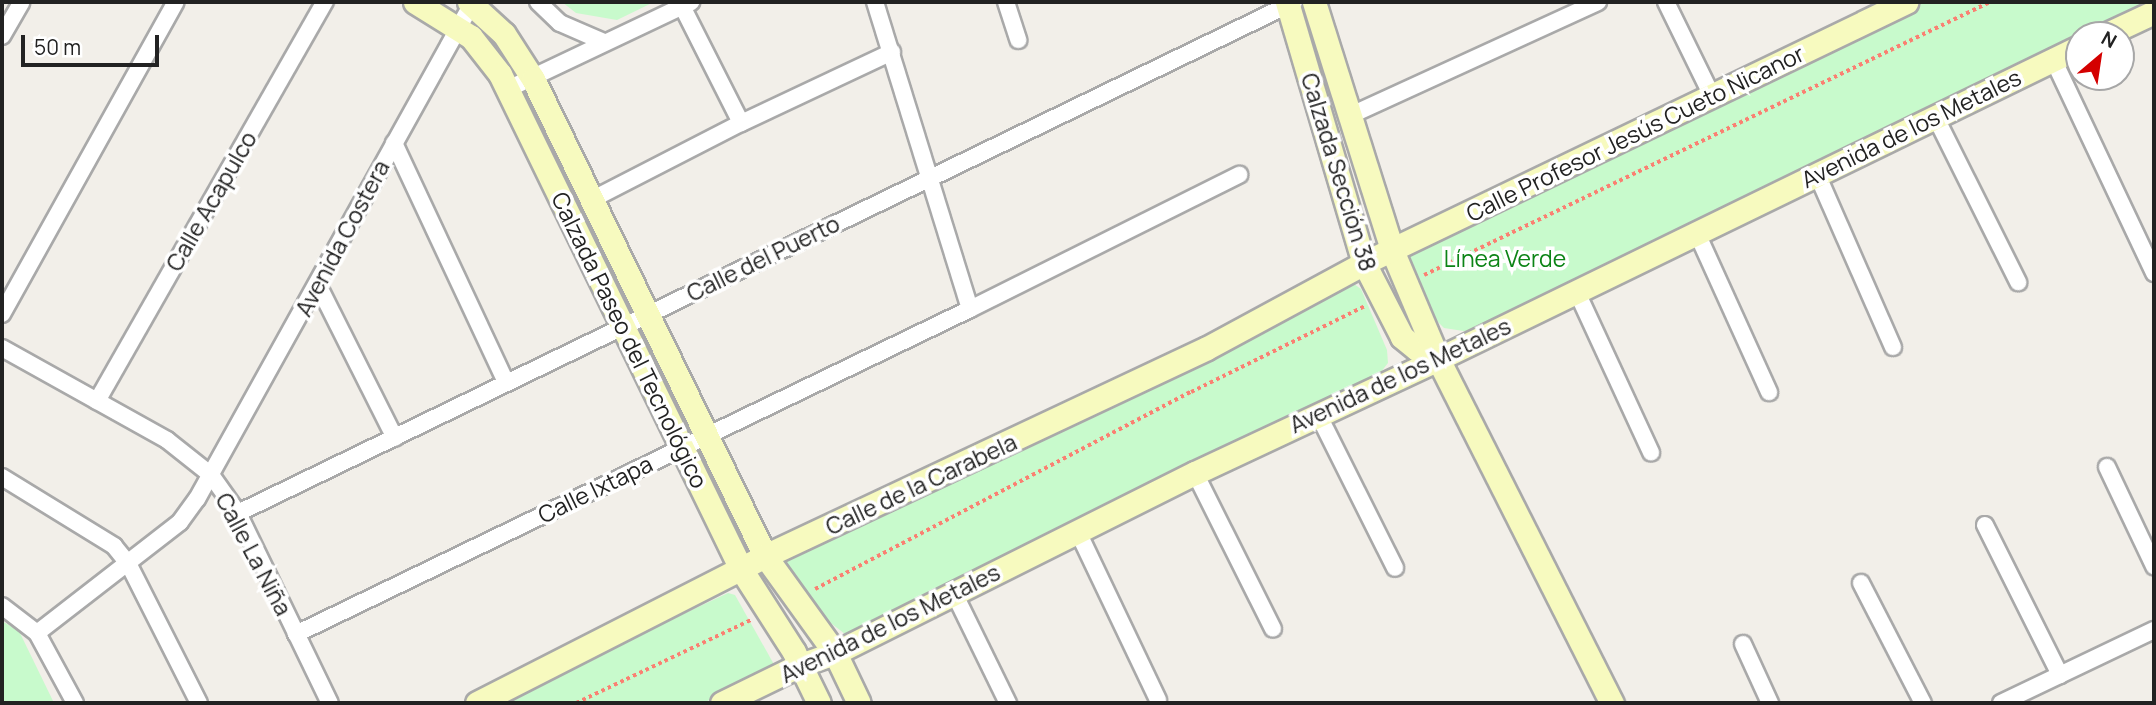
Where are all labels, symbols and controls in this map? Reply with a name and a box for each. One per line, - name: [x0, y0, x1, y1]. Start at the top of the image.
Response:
- scale bar: [24, 21, 163, 65]
- north arrow: [2065, 21, 2135, 91]
- text: N: [2097, 25, 2121, 54]
- text: 50 m: [34, 33, 81, 61]
- street label: Calle Profesor Jesús Cueto Nicanor: [1462, 39, 1808, 227]
- street label: Avenida de los Metales: [1797, 63, 2025, 193]
- street label: Calzada Sección 38: [1296, 70, 1382, 274]
- street label: Calle Acapulco: [160, 126, 262, 276]
- street label: Avenida Costera: [289, 155, 395, 321]
- street label: Calzada Paseo del Tecnológico: [546, 187, 714, 493]
- street label: Calle del Puerto: [682, 209, 844, 307]
- park label: Línea Verde: [1444, 244, 1566, 272]
- street label: Avenida de los Metales: [1285, 312, 1515, 438]
- street label: Calle de la Carabela: [821, 428, 1021, 540]
- street label: Calle Ixtapa: [533, 449, 657, 529]
- street label: Calle La Niña: [210, 488, 298, 620]
- street label: Avenida de los Metales: [776, 558, 1004, 688]

